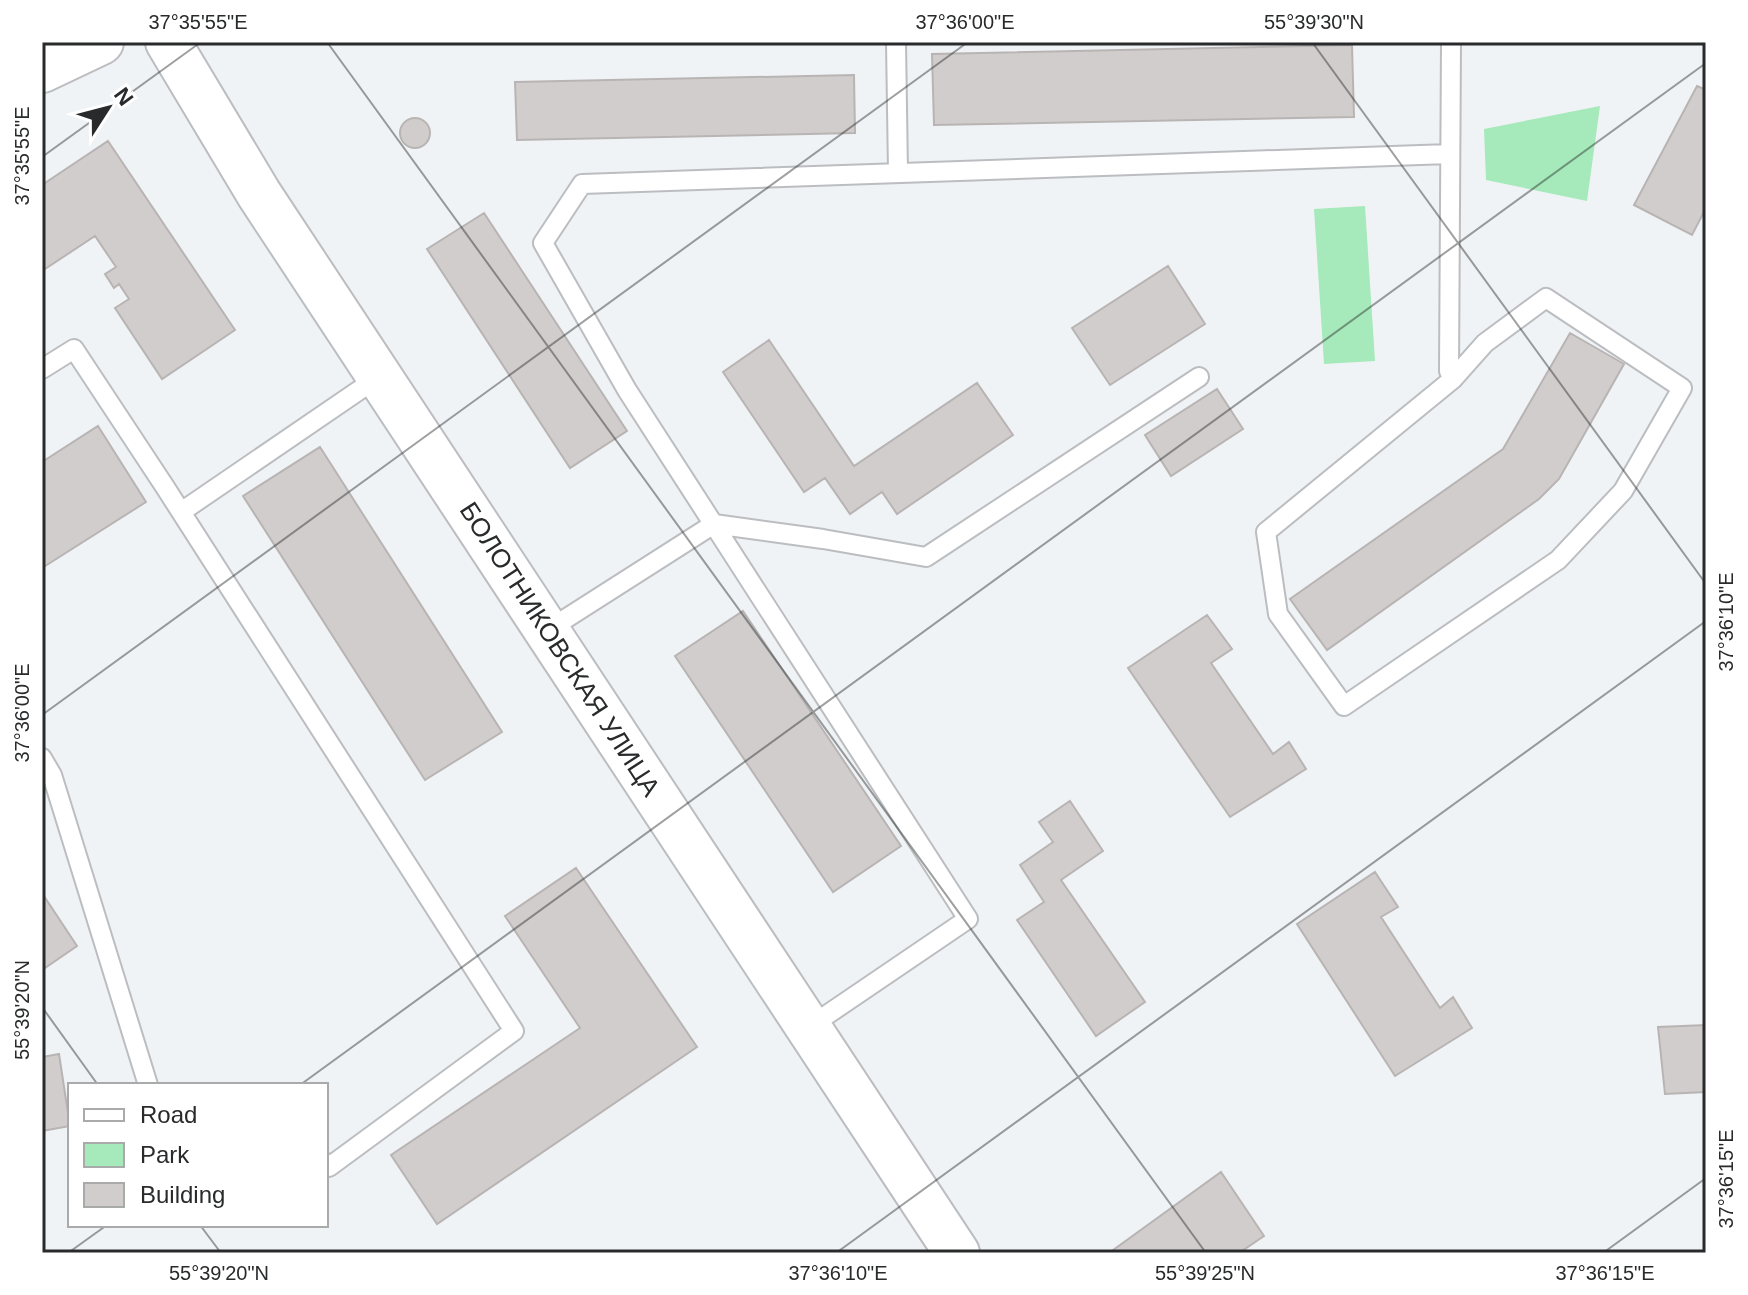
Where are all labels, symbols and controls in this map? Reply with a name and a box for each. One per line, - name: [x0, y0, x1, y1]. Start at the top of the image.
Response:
- text: 37°35'55"E: [149, 11, 248, 33]
- text: 37°36'00"E: [916, 11, 1015, 33]
- text: 55°39'30"N: [1264, 11, 1364, 33]
- north arrow: [68, 68, 148, 148]
- text: N: [109, 83, 139, 110]
- text: 37°35'55"E: [11, 107, 33, 206]
- street label: БОЛОТНИКОВСКАЯ УЛИЦА: [454, 497, 667, 802]
- text: 37°36'10"E: [1715, 573, 1737, 672]
- text: 37°36'00"E: [11, 664, 33, 763]
- text: 55°39'20"N: [11, 960, 33, 1060]
- legend: [68, 1083, 328, 1227]
- text: Road: [140, 1101, 197, 1128]
- text: 37°36'15"E: [1715, 1130, 1737, 1229]
- text: Park: [140, 1141, 190, 1168]
- text: Building: [140, 1181, 225, 1208]
- text: 55°39'20"N: [169, 1262, 269, 1284]
- text: 37°36'10"E: [789, 1262, 888, 1284]
- text: 55°39'25"N: [1155, 1262, 1255, 1284]
- text: 37°36'15"E: [1556, 1262, 1655, 1284]

